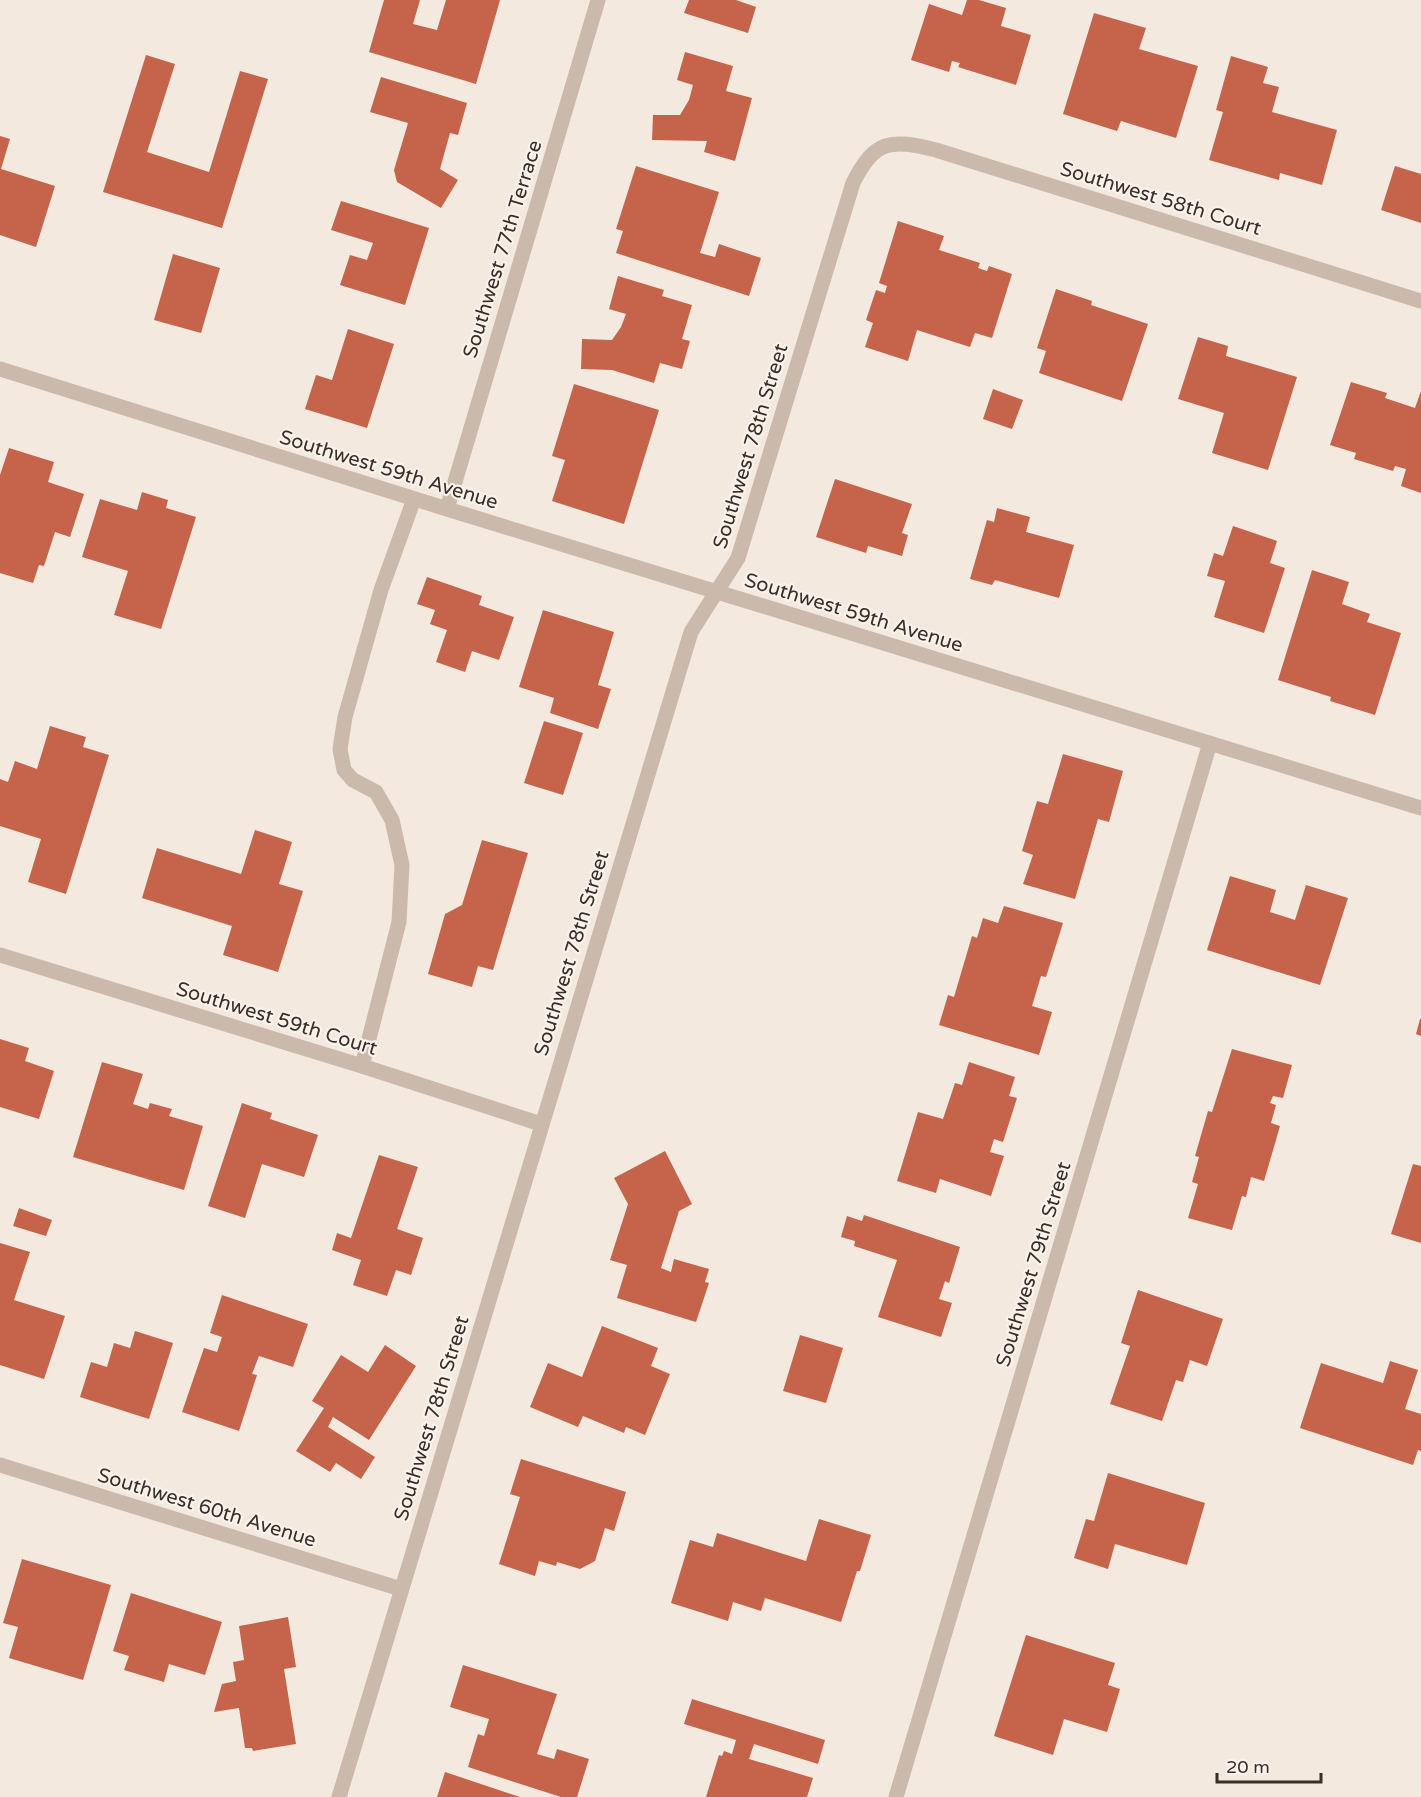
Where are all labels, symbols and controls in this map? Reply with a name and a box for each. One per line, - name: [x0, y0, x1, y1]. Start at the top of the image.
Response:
- street label: Southwest 77th Terrace: [458, 137, 548, 361]
- street label: Southwest 58th Court: [1057, 157, 1265, 241]
- street label: Southwest 78th Street: [708, 341, 794, 552]
- street label: Southwest 59th Avenue: [276, 425, 501, 515]
- street label: Southwest 59th Avenue: [741, 568, 966, 658]
- street label: Southwest 78th Street: [529, 848, 615, 1059]
- street label: Southwest 59th Court: [173, 977, 381, 1061]
- street label: Southwest 79th Street: [991, 1159, 1077, 1370]
- street label: Southwest 78th Street: [389, 1313, 475, 1524]
- street label: Southwest 60th Avenue: [94, 1463, 319, 1553]
- scale bar: [1217, 1746, 1320, 1784]
- text: 20 m: [1226, 1756, 1270, 1778]

